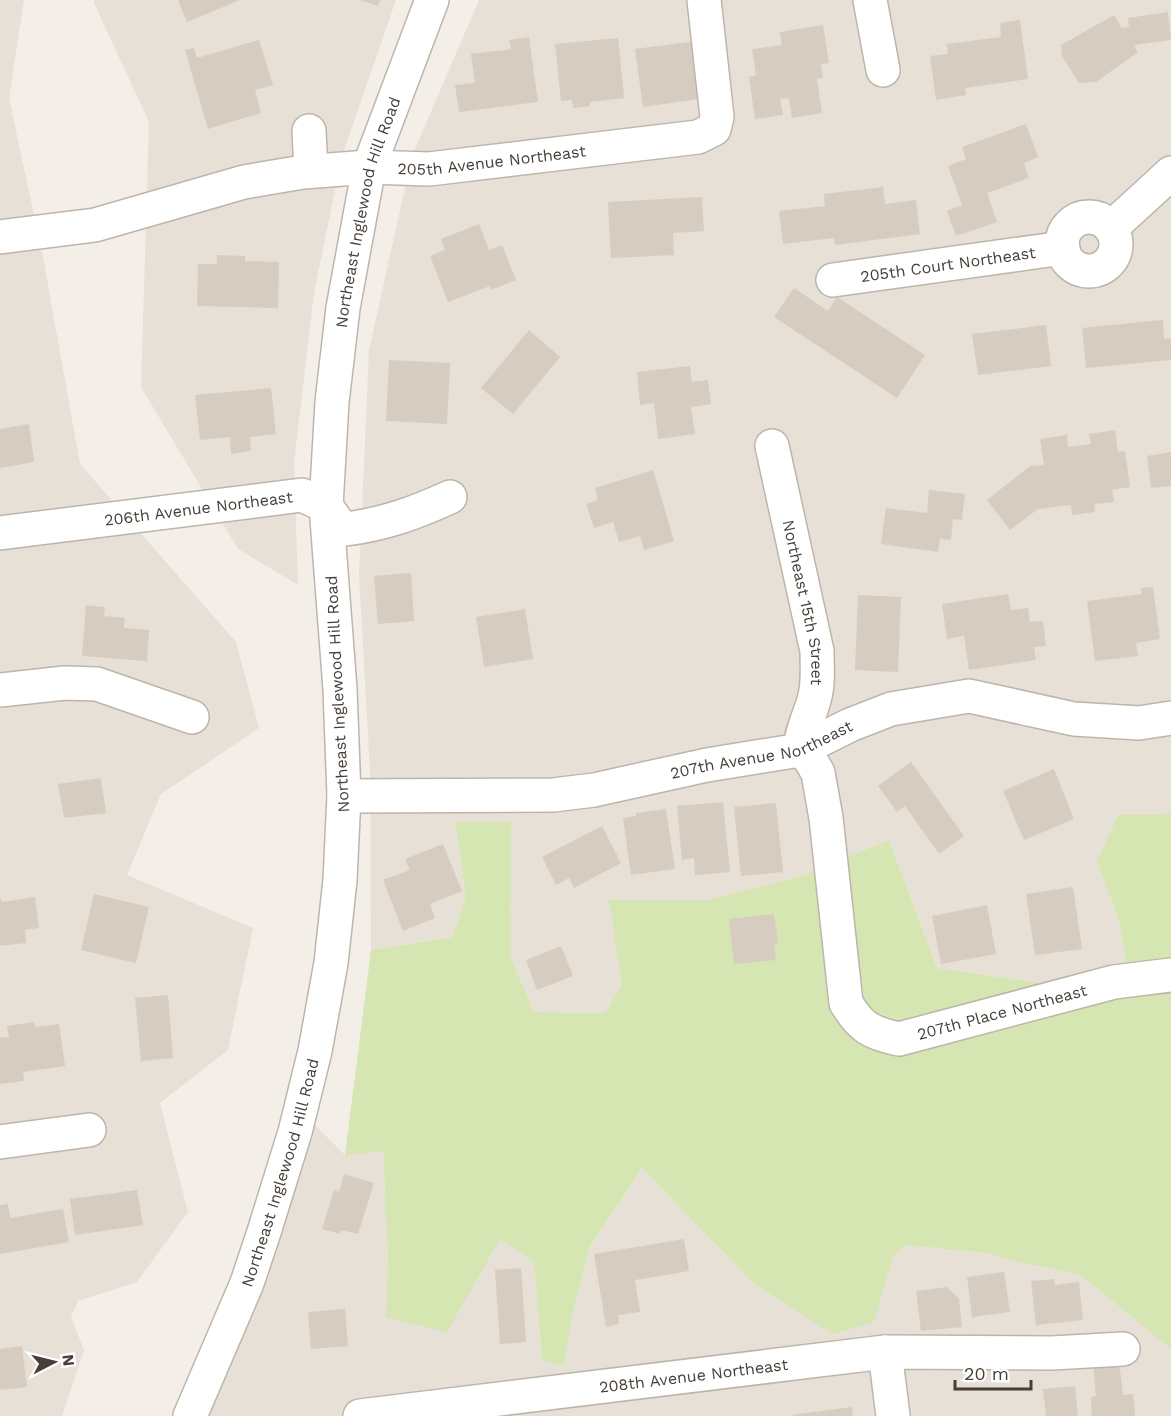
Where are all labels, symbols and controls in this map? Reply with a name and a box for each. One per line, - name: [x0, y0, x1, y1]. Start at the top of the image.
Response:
- street label: Northeast Inglewood Hill Road: [332, 94, 405, 329]
- street label: 205th Avenue Northeast: [397, 141, 587, 179]
- street label: 205th Court Northeast: [859, 243, 1037, 286]
- street label: 206th Avenue Northeast: [103, 487, 294, 530]
- street label: Northeast 15th Street: [778, 518, 827, 686]
- street label: Northeast Inglewood Hill Road: [322, 575, 353, 813]
- street label: 207th Avenue Northeast: [668, 716, 856, 783]
- street label: 207th Place Northeast: [915, 981, 1089, 1044]
- street label: Northeast Inglewood Hill Road: [237, 1056, 323, 1289]
- north arrow: [24, 1332, 84, 1392]
- text: N: [58, 1353, 79, 1367]
- scale bar: [955, 1353, 1032, 1391]
- street label: 208th Avenue Northeast: [598, 1355, 789, 1397]
- text: 20 m: [964, 1363, 1009, 1384]

